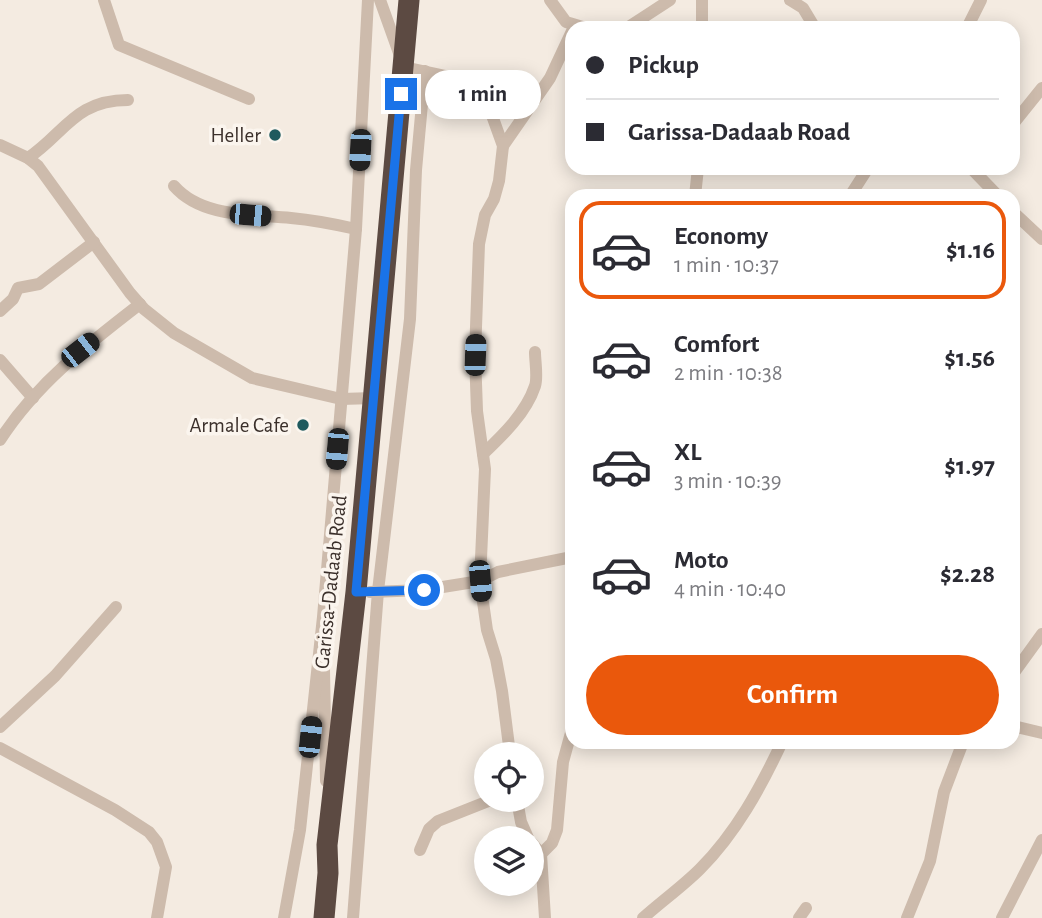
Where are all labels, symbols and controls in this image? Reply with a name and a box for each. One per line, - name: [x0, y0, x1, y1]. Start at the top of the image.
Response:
- text: Pickup: [628, 52, 699, 78]
- callout: 1 min: [426, 70, 541, 119]
- route end: [385, 78, 417, 110]
- text: 1 min: [459, 83, 507, 106]
- text: Garissa-Dadaab Road: [628, 119, 850, 145]
- place label: Heller: [211, 125, 261, 146]
- marker: Heller: [267, 127, 283, 143]
- car: [349, 128, 372, 172]
- car: [229, 203, 272, 227]
- icon: car: [590, 219, 653, 282]
- text: Economy: [674, 223, 768, 249]
- text: $1.16: [946, 237, 995, 263]
- text: 1 min · 10:37: [674, 254, 779, 277]
- icon: car: [590, 327, 653, 390]
- car: [57, 329, 104, 371]
- text: Comfort: [674, 331, 759, 357]
- car: [464, 334, 487, 376]
- text: $1.56: [944, 345, 995, 371]
- text: 2 min · 10:38: [674, 362, 783, 385]
- place label: Armale Cafe: [189, 415, 289, 436]
- marker: Armale Cafe: [295, 417, 311, 433]
- car: [325, 427, 350, 471]
- icon: car: [590, 435, 653, 498]
- text: XL: [674, 439, 701, 465]
- text: $1.97: [944, 453, 995, 479]
- text: 3 min · 10:39: [674, 470, 782, 493]
- street label: Garissa-Dadaab Road: [311, 494, 351, 670]
- icon: car: [590, 543, 653, 606]
- text: Moto: [674, 547, 729, 573]
- car: [468, 559, 493, 603]
- text: $2.28: [940, 561, 995, 587]
- route start: [408, 574, 440, 606]
- text: 4 min · 10:40: [674, 578, 786, 601]
- button: Confirm: [586, 655, 999, 735]
- car: [298, 715, 323, 759]
- map controls: [474, 742, 544, 896]
- button: locate: [474, 742, 544, 812]
- button: layers: [474, 826, 544, 896]

